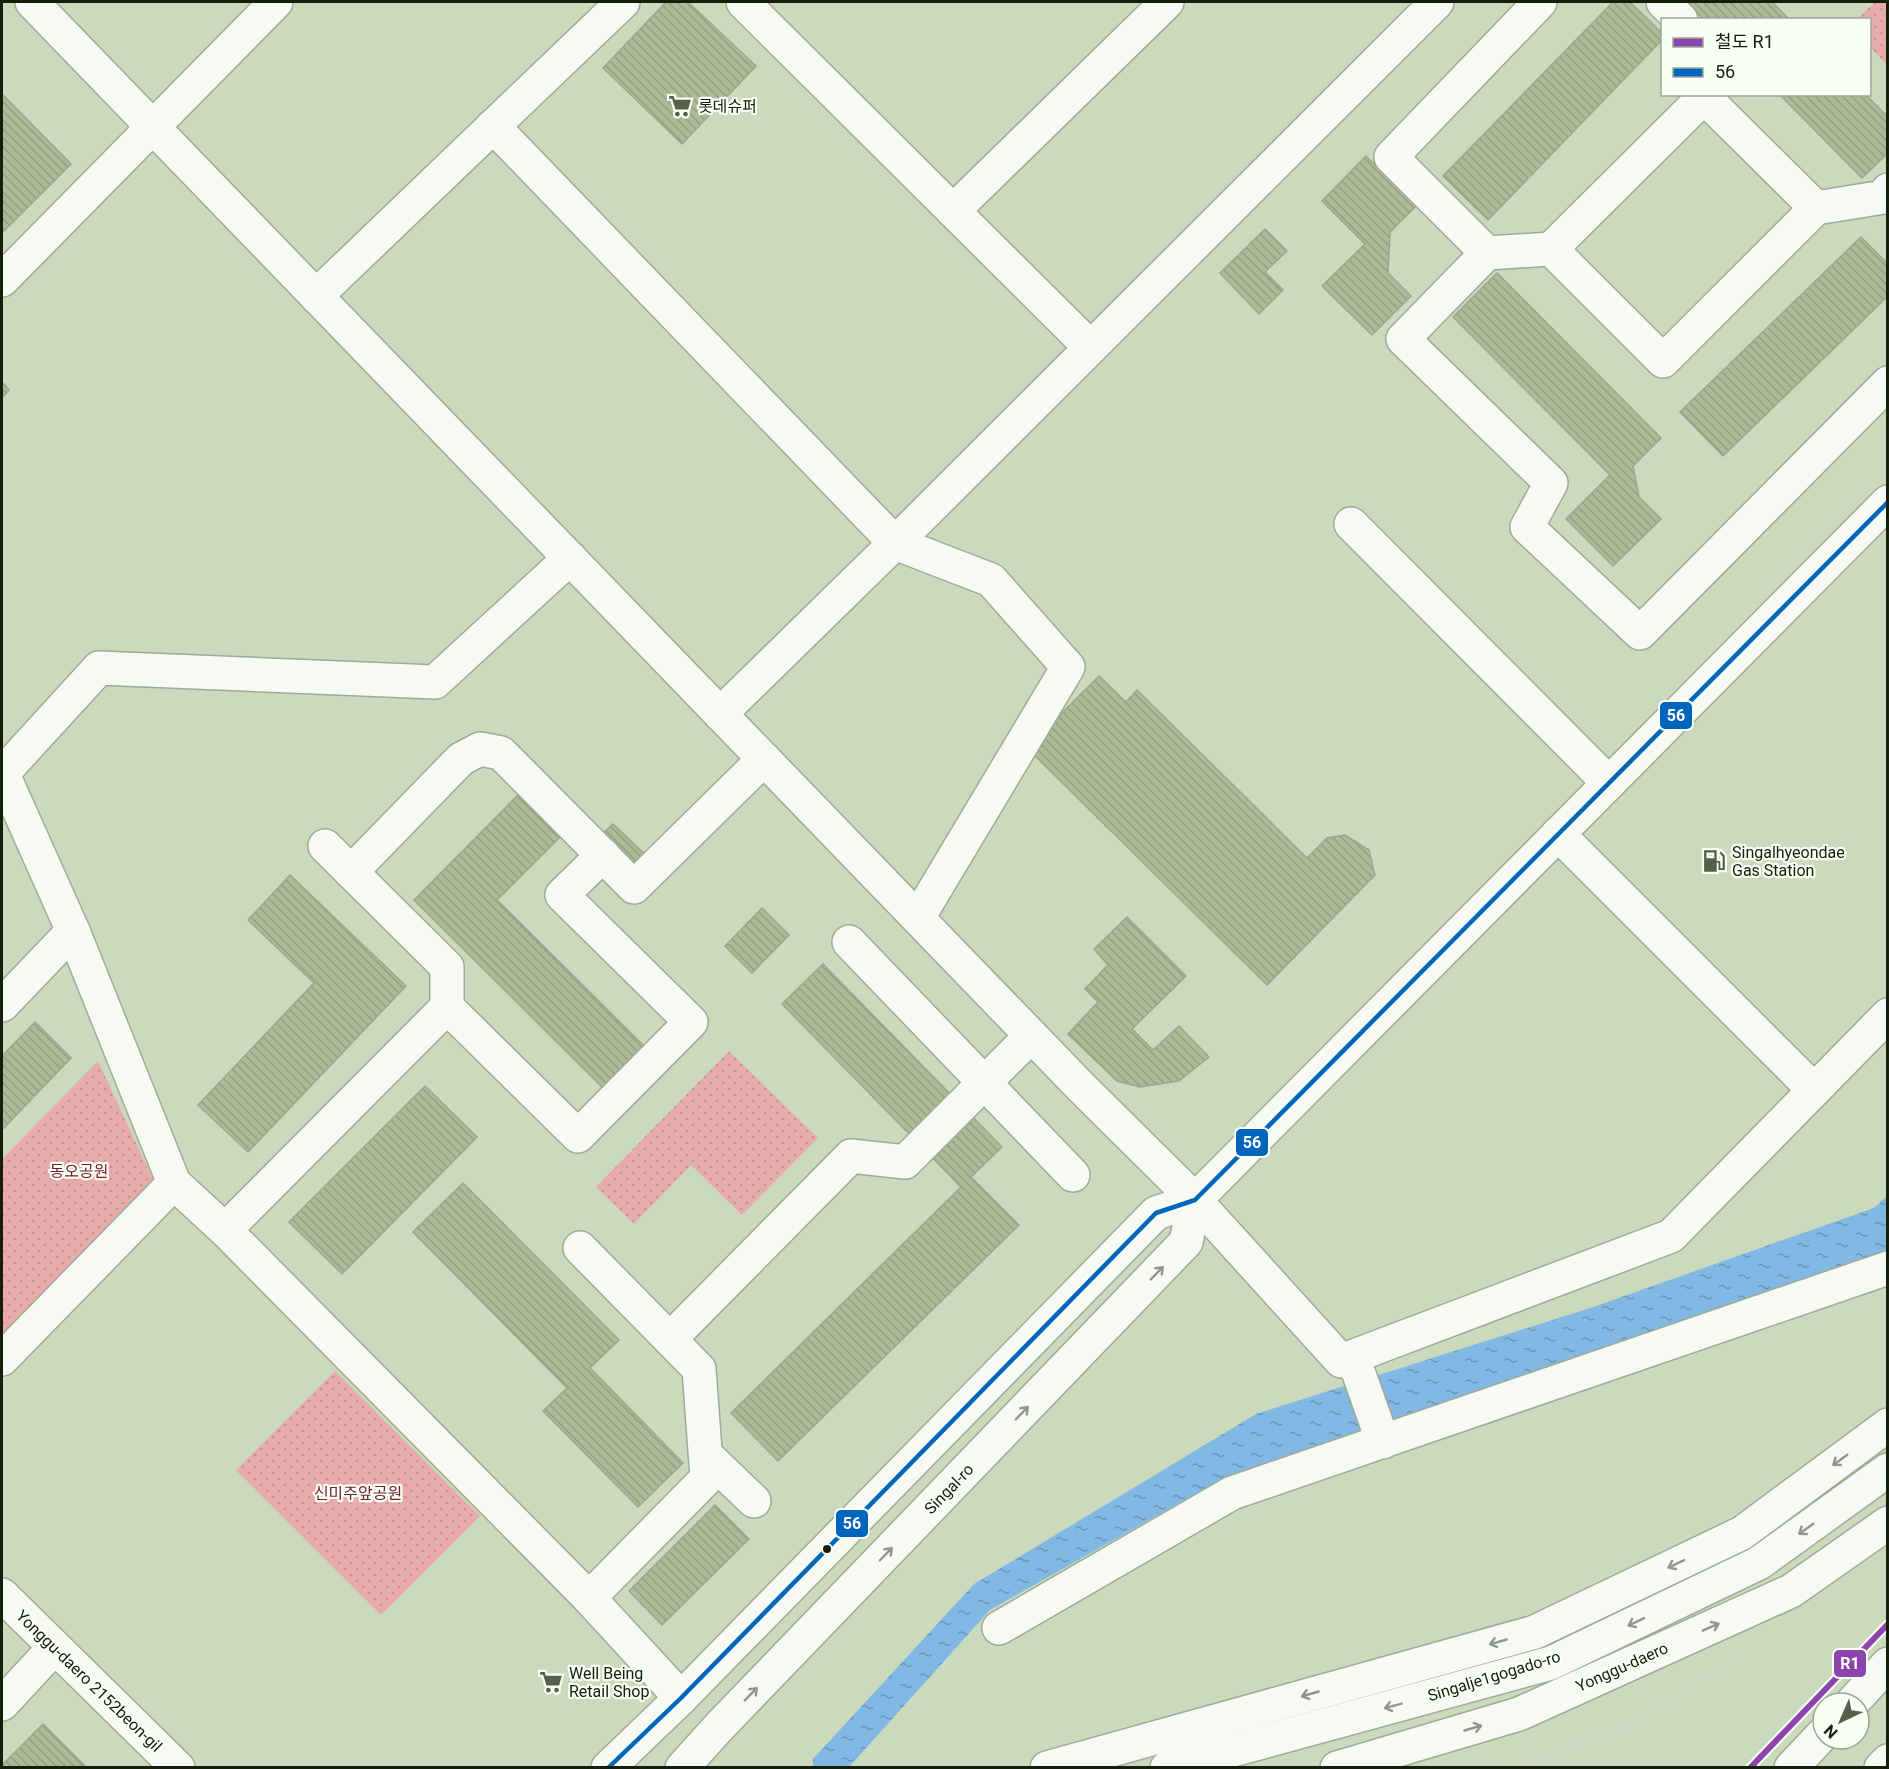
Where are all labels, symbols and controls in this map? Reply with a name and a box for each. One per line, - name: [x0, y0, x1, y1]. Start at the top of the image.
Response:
- legend: [1661, 18, 1871, 96]
- text: 철도 R1: [1715, 31, 1774, 52]
- text: 56: [1715, 61, 1735, 82]
- supermarket icon: 롯데슈퍼: [667, 93, 693, 119]
- place label: 롯데슈퍼: [698, 97, 757, 116]
- line badge: 56: [1659, 701, 1693, 730]
- text: 56: [1667, 706, 1685, 725]
- place label: Singalhyeondae Gas Station: [1732, 843, 1845, 880]
- fuel station icon: Singalhyeondae Gas Station: [1701, 848, 1727, 874]
- line badge: 56: [1235, 1128, 1269, 1157]
- text: 56: [1243, 1133, 1261, 1152]
- park label: 동오공원: [50, 1162, 108, 1181]
- one-way arrow: [1150, 1265, 1164, 1280]
- one-way arrow: [1014, 1406, 1029, 1421]
- one-way arrow: [1833, 1454, 1849, 1466]
- street label: Singal-ro: [920, 1460, 978, 1518]
- park label: 신미주앞공원: [314, 1484, 402, 1503]
- line badge: 56: [835, 1509, 869, 1538]
- text: 56: [843, 1514, 861, 1533]
- one-way arrow: [1799, 1522, 1815, 1535]
- unlabelled marker: [821, 1543, 833, 1555]
- one-way arrow: [879, 1546, 894, 1561]
- one-way arrow: [1668, 1559, 1686, 1570]
- street label: Yonggu-daero 2152beon-gil: [12, 1606, 166, 1756]
- one-way arrow: [1627, 1617, 1645, 1628]
- one-way arrow: [1701, 1621, 1719, 1633]
- one-way arrow: [1489, 1637, 1508, 1648]
- street label: Yonggu-daero: [1573, 1638, 1671, 1696]
- street label: Singalje1gogado-ro: [1425, 1647, 1563, 1705]
- line badge: R1: [1833, 1649, 1867, 1678]
- text: R1: [1840, 1654, 1860, 1673]
- place label: Well Being Retail Shop: [569, 1664, 649, 1701]
- supermarket icon: Well Being Retail Shop: [538, 1669, 564, 1695]
- one-way arrow: [744, 1687, 758, 1702]
- one-way arrow: [1301, 1689, 1320, 1701]
- north arrow: [1811, 1691, 1871, 1751]
- one-way arrow: [1384, 1701, 1403, 1712]
- text: N: [1820, 1721, 1842, 1742]
- one-way arrow: [1463, 1722, 1482, 1733]

